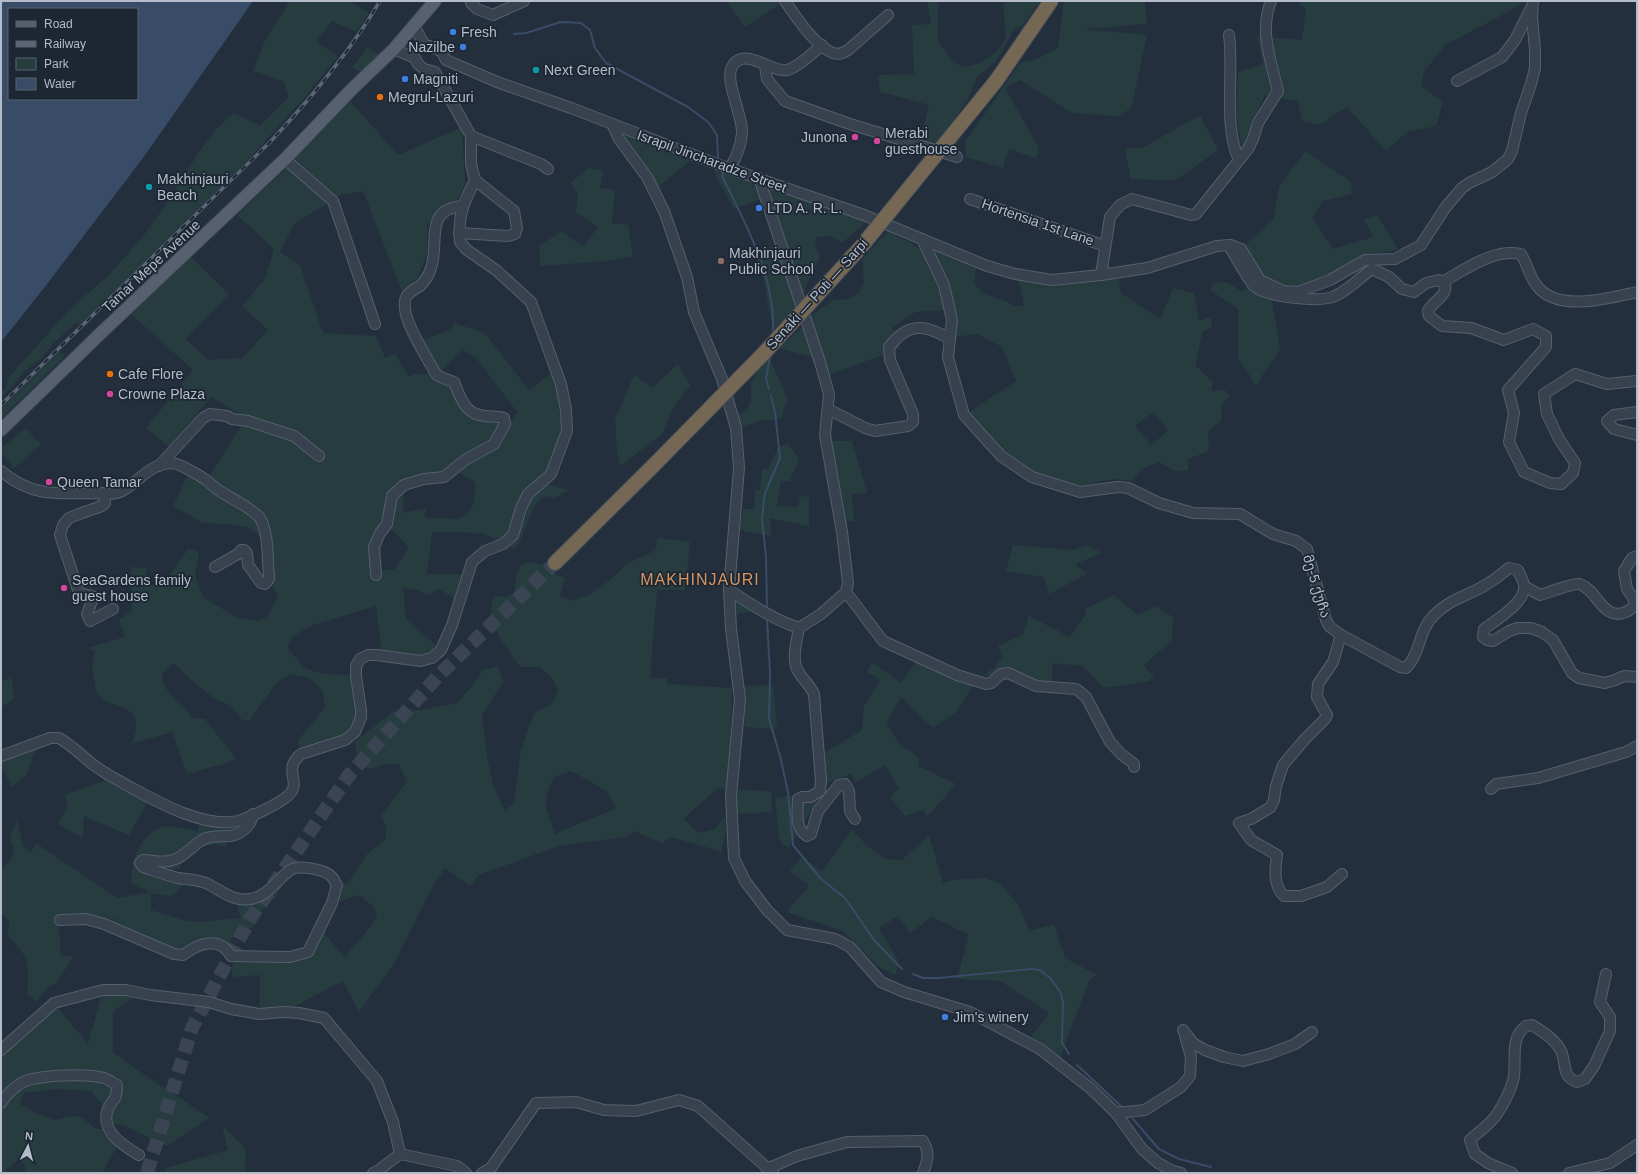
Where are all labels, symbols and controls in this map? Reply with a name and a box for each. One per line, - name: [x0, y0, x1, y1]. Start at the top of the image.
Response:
- legend: [8, 8, 138, 100]
- text: Road: [44, 17, 73, 31]
- place label: Fresh: [461, 24, 497, 40]
- marker: Fresh: [448, 27, 458, 37]
- text: Railway: [44, 37, 86, 51]
- place label: Nazilbe: [408, 39, 455, 55]
- marker: Nazilbe: [458, 42, 468, 52]
- text: Park: [44, 57, 70, 71]
- place label: Next Green: [544, 62, 616, 78]
- marker: Next Green: [531, 65, 541, 75]
- place label: Magniti: [413, 71, 458, 87]
- marker: Magniti: [400, 74, 410, 84]
- text: Water: [44, 77, 76, 91]
- place label: Megrul-Lazuri: [388, 89, 474, 105]
- marker: Megrul-Lazuri: [375, 92, 385, 102]
- place label: Merabi guesthouse: [885, 125, 958, 157]
- street label: Israpil Jincharadze Street: [635, 126, 789, 196]
- place label: Junona: [801, 129, 847, 145]
- marker: Junona: [850, 132, 860, 142]
- marker: Merabi guesthouse: [872, 136, 882, 146]
- place label: Makhinjauri Beach: [157, 171, 229, 203]
- marker: Makhinjauri Beach: [144, 182, 154, 192]
- street label: Hortensia 1st Lane: [980, 195, 1096, 249]
- place label: LTD A. R. L.: [767, 200, 842, 216]
- marker: LTD A. R. L.: [754, 203, 764, 213]
- street label: Tamar Mepe Avenue: [99, 216, 203, 316]
- street label: Senaki — Poti — Sarpi: [763, 235, 871, 353]
- place label: Makhinjauri Public School: [729, 245, 814, 277]
- marker: Makhinjauri Public School: [716, 256, 726, 266]
- place label: Cafe Flore: [118, 366, 184, 382]
- marker: Cafe Flore: [105, 369, 115, 379]
- place label: Crowne Plaza: [118, 386, 205, 402]
- marker: Crowne Plaza: [105, 389, 115, 399]
- place label: Queen Tamar: [57, 474, 142, 490]
- marker: Queen Tamar: [44, 477, 54, 487]
- street label: მე-5 ქუჩა: [1299, 552, 1334, 620]
- district label: MAKHINJAURI: [640, 571, 760, 588]
- place label: SeaGardens family guest house: [72, 572, 191, 604]
- marker: SeaGardens family guest house: [59, 583, 69, 593]
- place label: Jim's winery: [953, 1009, 1029, 1025]
- marker: Jim's winery: [940, 1012, 950, 1022]
- north arrow: [8, 1126, 48, 1166]
- text: N: [24, 1130, 34, 1142]

